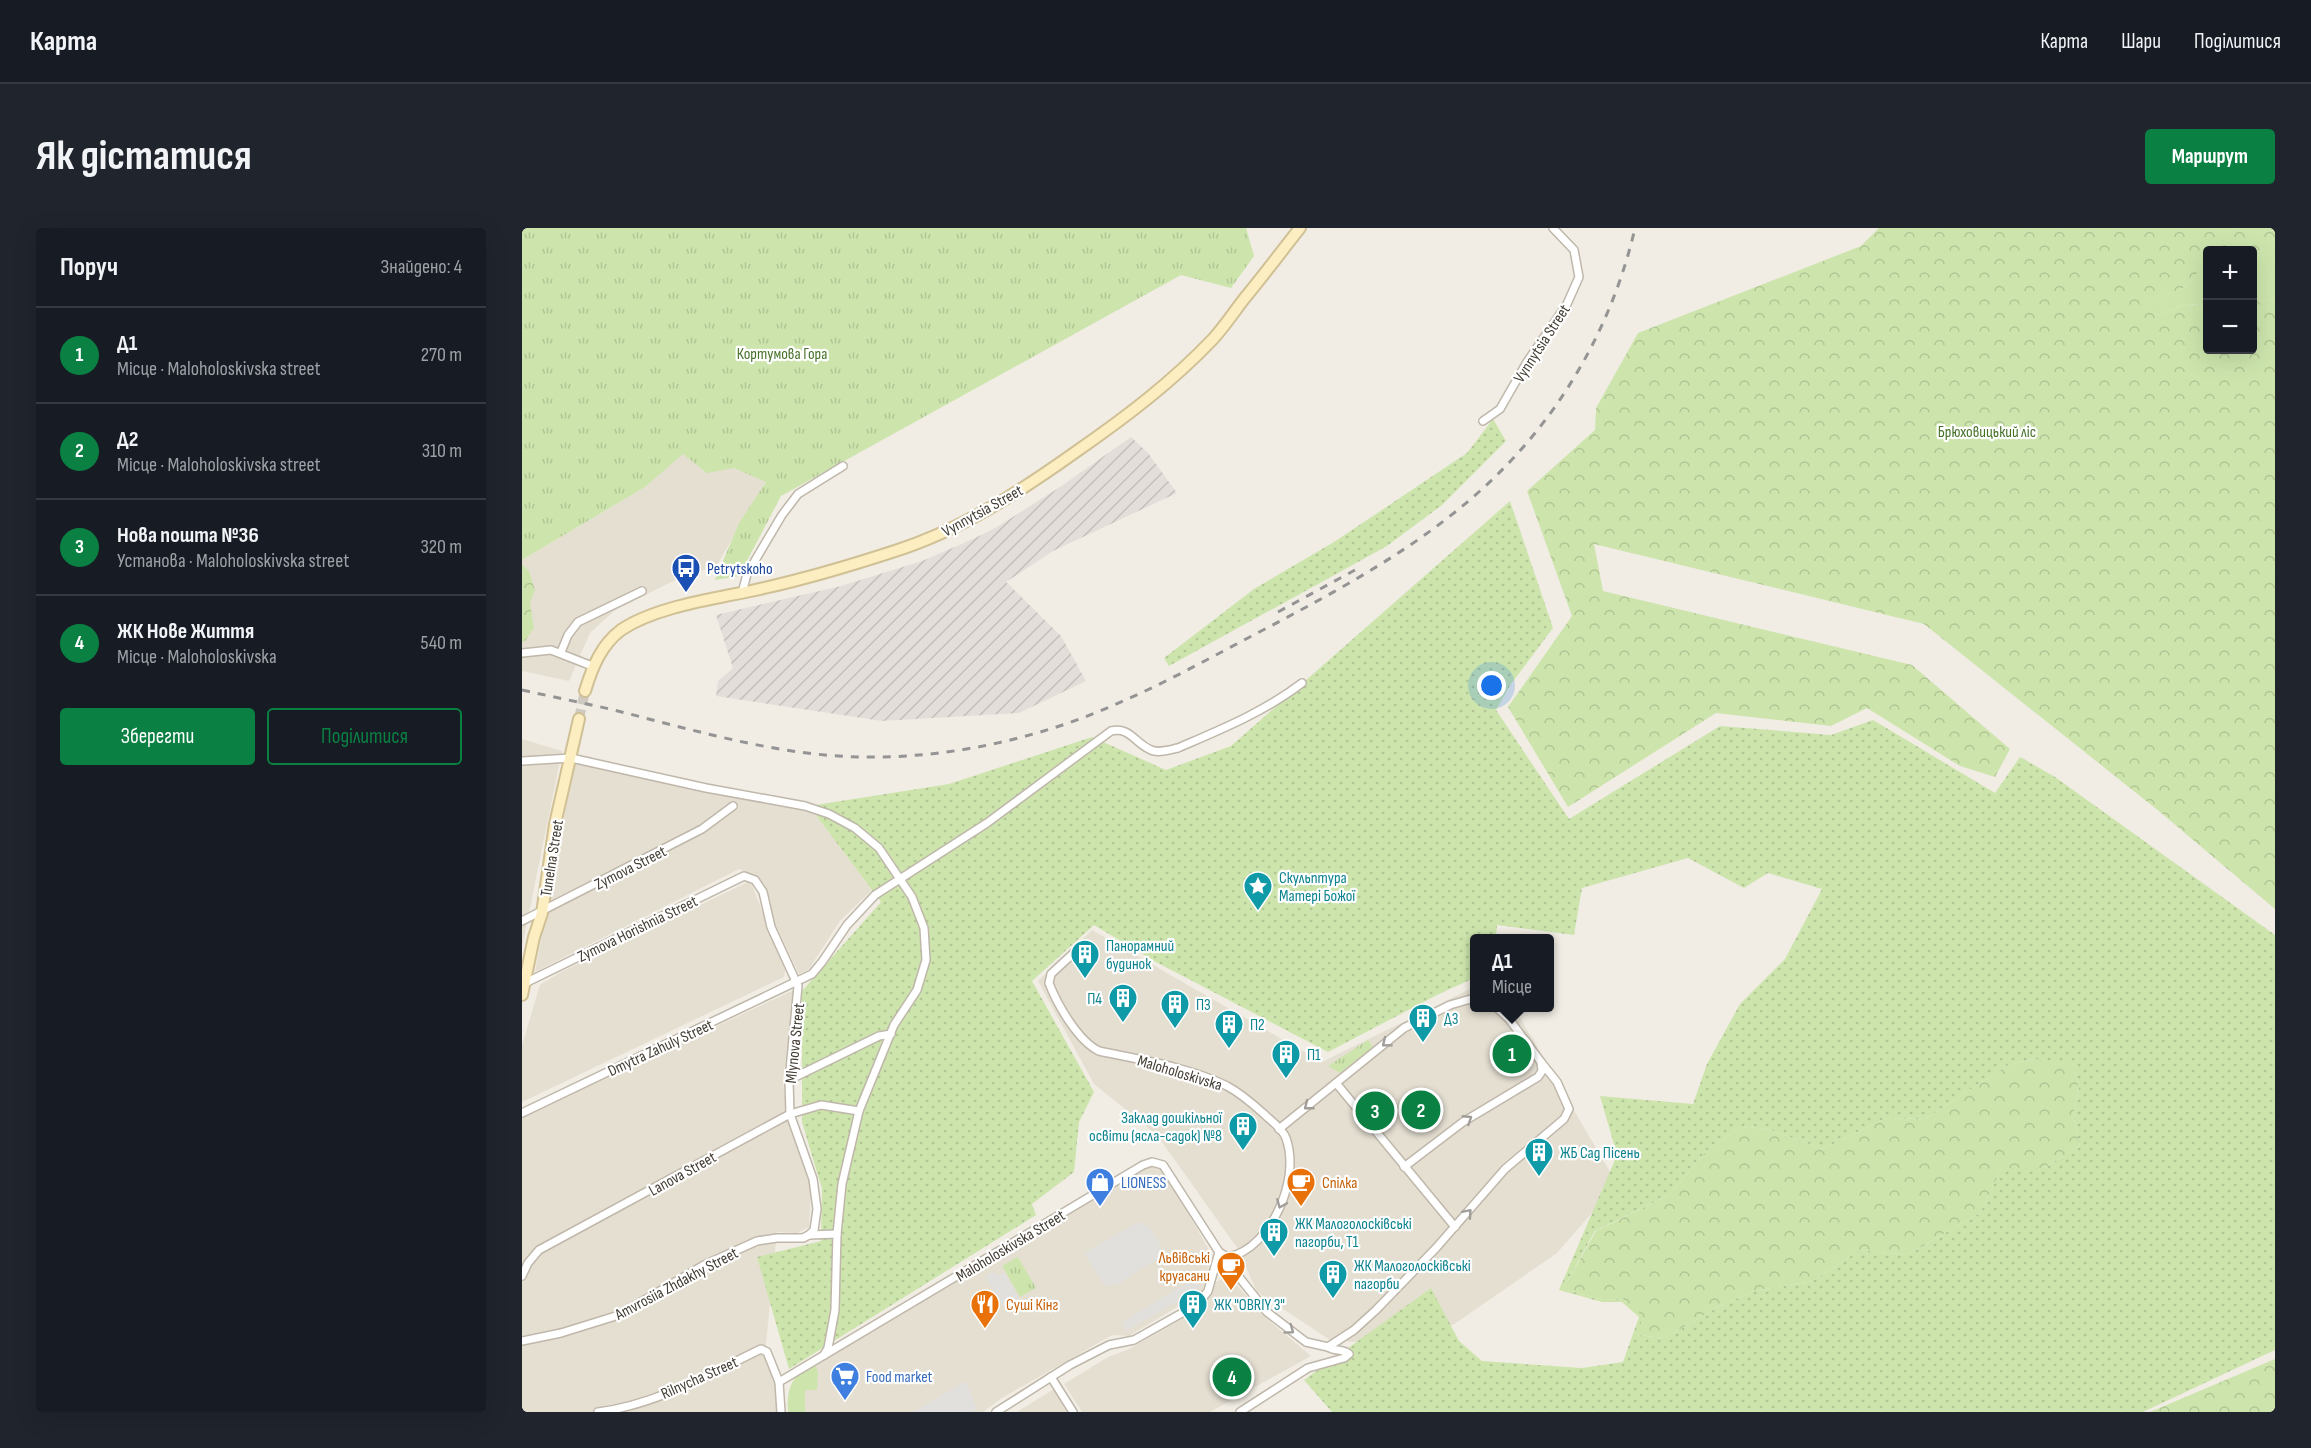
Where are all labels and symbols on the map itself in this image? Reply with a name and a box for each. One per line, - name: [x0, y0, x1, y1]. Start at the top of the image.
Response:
- street label: Vynnytsia Street: [1510, 301, 1575, 386]
- park label: Кортумова Гора: [737, 345, 827, 364]
- park label: Брюховицький ліс: [1938, 423, 2036, 442]
- street label: Vynnytsia Street: [939, 481, 1026, 541]
- bus stop icon: Petrytskoho: [670, 552, 702, 594]
- place label: Petrytskoho: [707, 560, 773, 579]
- your location: [1477, 671, 1506, 700]
- street label: Tunelna Street: [537, 818, 568, 898]
- street label: Zymova Street: [592, 842, 670, 894]
- place label: Скульптура Матері Божої: [1279, 869, 1356, 906]
- place icon: Скульптура Матері Божої: [1242, 870, 1274, 912]
- street label: Zymova Horishnia Street: [575, 892, 701, 967]
- place label: Панорамний будинок: [1106, 937, 1174, 974]
- building icon: Панорамний будинок: [1069, 938, 1101, 980]
- building icon: П4: [1107, 982, 1139, 1024]
- building icon: П3: [1159, 988, 1191, 1030]
- place label: П4: [1087, 990, 1102, 1009]
- place label: П3: [1196, 996, 1211, 1015]
- street label: Mlynova Street: [782, 1002, 809, 1084]
- building icon: Д3: [1407, 1002, 1439, 1044]
- building icon: П2: [1213, 1008, 1245, 1050]
- place label: Д3: [1444, 1010, 1458, 1029]
- street label: Dmytra Zahuly Street: [605, 1016, 716, 1081]
- place label: П2: [1250, 1016, 1265, 1035]
- pin: 1: [1492, 1032, 1532, 1076]
- one-way arrow: [1382, 1036, 1393, 1047]
- building icon: П1: [1270, 1038, 1302, 1080]
- place label: П1: [1307, 1046, 1321, 1065]
- street label: Maloholoskivska: [1135, 1052, 1224, 1095]
- pin: 3: [1356, 1088, 1394, 1134]
- pin: 2: [1402, 1088, 1440, 1132]
- one-way arrow: [1303, 1099, 1314, 1110]
- place label: Заклад дошкільної освіти (ясла-садок) №8: [1089, 1109, 1223, 1146]
- building icon: Заклад дошкільної освіти (ясла-садок) №8: [1227, 1110, 1259, 1152]
- one-way arrow: [1461, 1116, 1472, 1127]
- building icon: ЖБ Сад Пісень: [1523, 1136, 1555, 1178]
- place label: ЖБ Сад Пісень: [1560, 1144, 1640, 1163]
- street label: Lanova Street: [646, 1148, 720, 1201]
- shop icon: LIONESS: [1084, 1166, 1116, 1208]
- cafe icon: Спілка: [1285, 1166, 1317, 1208]
- place label: LIONESS: [1121, 1174, 1166, 1193]
- place label: Спілка: [1322, 1174, 1357, 1193]
- one-way arrow: [1276, 1198, 1288, 1209]
- street label: Maloholoskivska Street: [953, 1206, 1069, 1286]
- one-way arrow: [1461, 1209, 1472, 1219]
- place label: ЖК Малоголосківські пагорби, Т1: [1295, 1215, 1412, 1252]
- building icon: ЖК Малоголосківські пагорби, Т1: [1258, 1216, 1290, 1258]
- street label: Amvrosiia Zhdakhy Street: [611, 1244, 742, 1325]
- place label: Львівські круасани: [1158, 1249, 1210, 1286]
- cafe icon: Львівські круасани: [1215, 1250, 1247, 1292]
- place label: ЖК Малоголосківські пагорби: [1354, 1257, 1471, 1294]
- building icon: ЖК Малоголосківські пагорби: [1317, 1258, 1349, 1300]
- restaurant icon: Суші Кінг: [969, 1288, 1001, 1330]
- building icon: ЖК "OBRIY 3": [1177, 1288, 1209, 1330]
- place label: Суші Кінг: [1006, 1296, 1058, 1315]
- place label: ЖК "OBRIY 3": [1214, 1296, 1285, 1315]
- one-way arrow: [1283, 1323, 1294, 1334]
- street label: Rilnycha Street: [658, 1353, 741, 1404]
- pin: 4: [1212, 1354, 1252, 1400]
- supermarket icon: Food market: [829, 1360, 861, 1402]
- place label: Food market: [866, 1368, 933, 1387]

